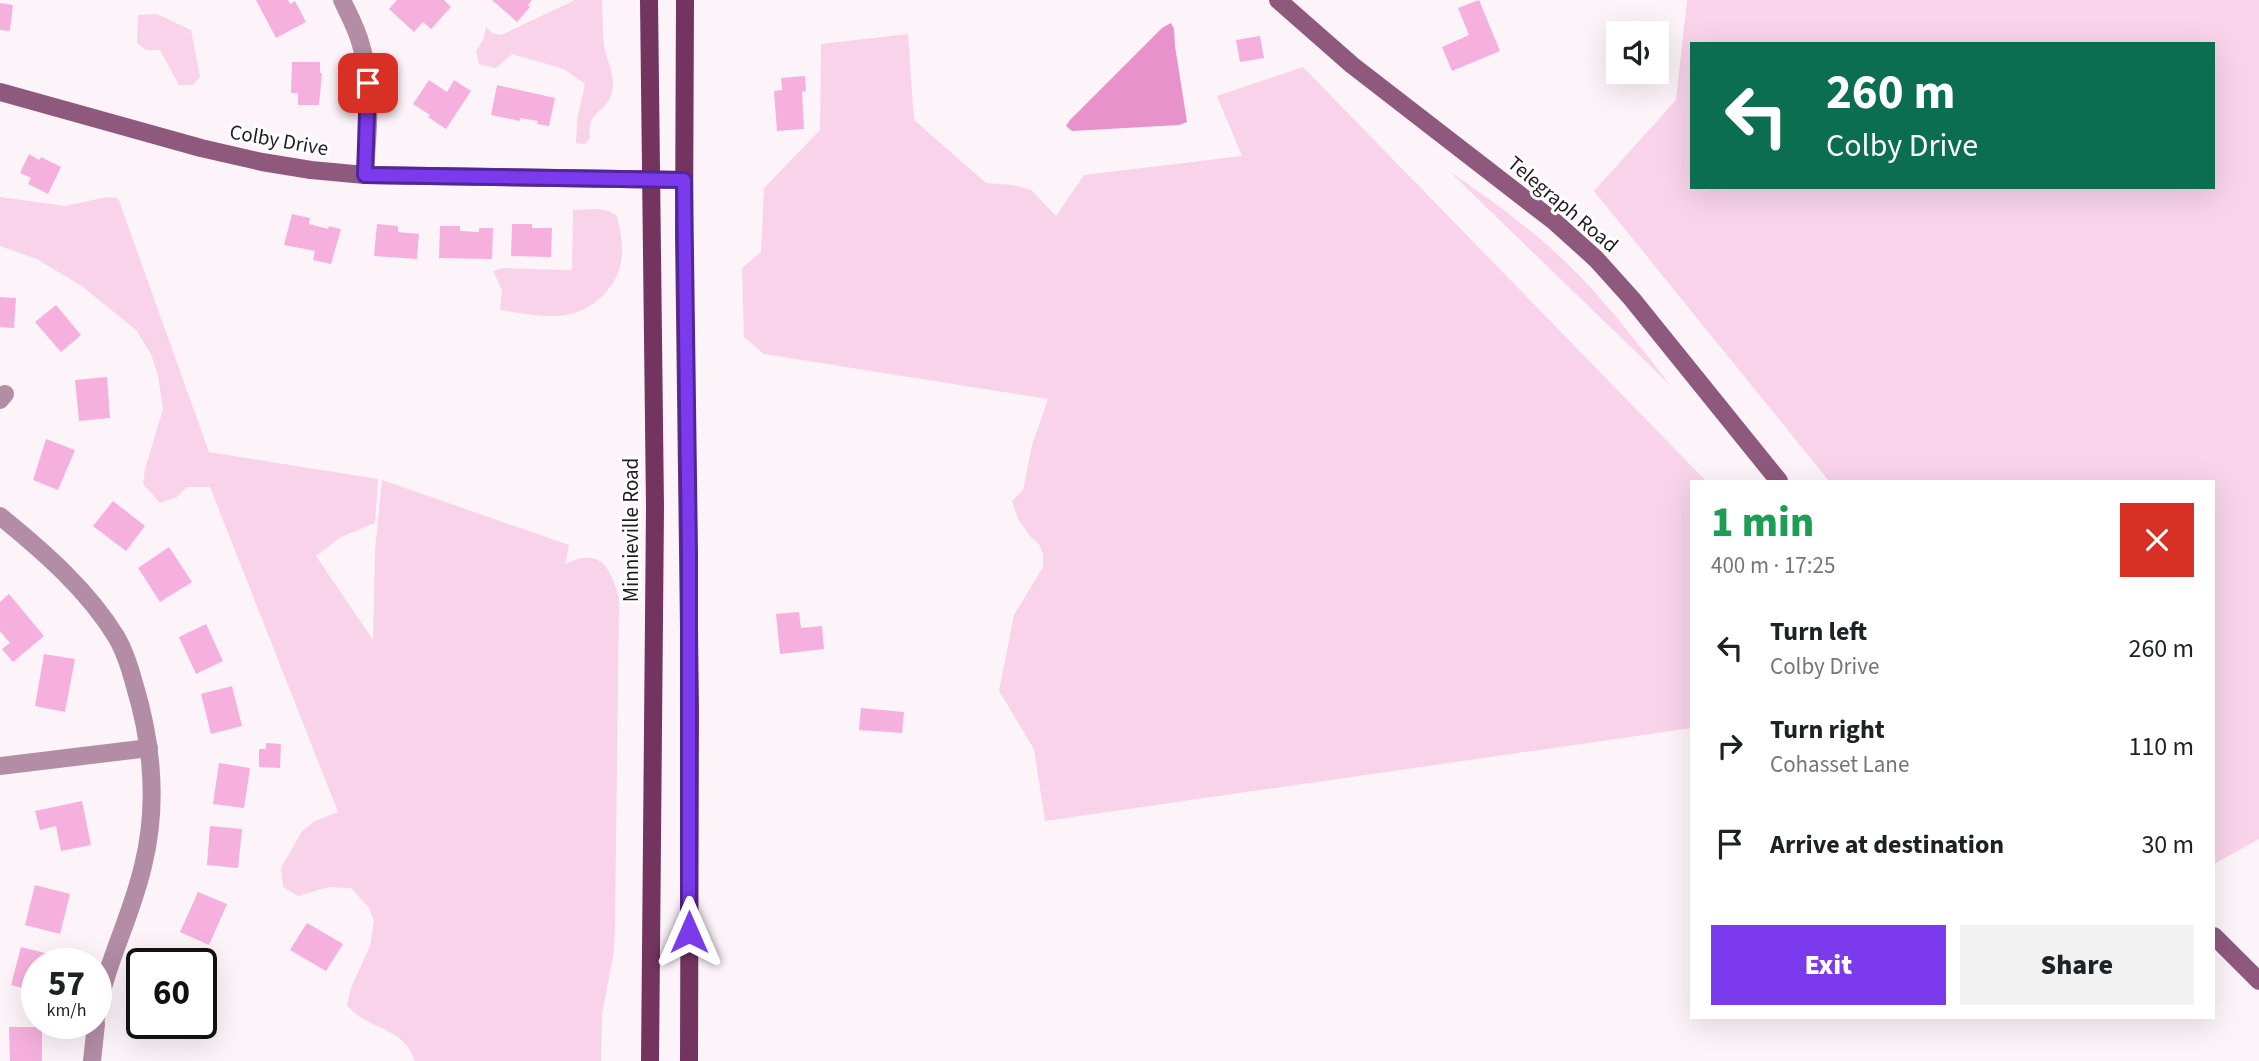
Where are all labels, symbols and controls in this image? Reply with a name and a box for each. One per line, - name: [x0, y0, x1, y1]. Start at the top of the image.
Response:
- map controls: [1606, 21, 1669, 84]
- button: sound: [1606, 21, 1669, 84]
- pin: [338, 53, 398, 113]
- text: 260 m: [1826, 58, 1955, 128]
- icon: arrive: [349, 64, 387, 102]
- icon: left: [1711, 70, 1802, 161]
- street label: Colby Drive: [227, 117, 331, 163]
- text: Colby Drive: [1826, 123, 1978, 169]
- street label: Telegraph Road: [1501, 149, 1625, 259]
- street label: Minnieville Road: [616, 458, 646, 602]
- text: 1 min: [1711, 493, 1814, 553]
- button: close: [2120, 503, 2194, 577]
- text: 400 m · 17:25: [1711, 549, 1835, 582]
- text: Turn left: [1770, 613, 1867, 650]
- icon: left: [1711, 629, 1749, 667]
- text: 260 m: [2128, 630, 2194, 667]
- text: Colby Drive: [1770, 650, 1879, 683]
- text: Turn right: [1770, 711, 1885, 748]
- icon: right: [1711, 727, 1749, 765]
- text: 110 m: [2128, 728, 2194, 765]
- text: Cohasset Lane: [1770, 748, 1909, 781]
- icon: arrive: [1711, 825, 1749, 863]
- text: Arrive at destination: [1770, 826, 2004, 863]
- text: 30 m: [2141, 826, 2194, 863]
- position arrow: [652, 895, 726, 969]
- button: Exit: [1711, 925, 1946, 1005]
- button: Share: [1960, 925, 2194, 1005]
- speed limit sign: 60: [126, 948, 217, 1039]
- text: 57: [48, 959, 85, 1009]
- text: km/h: [47, 998, 86, 1023]

